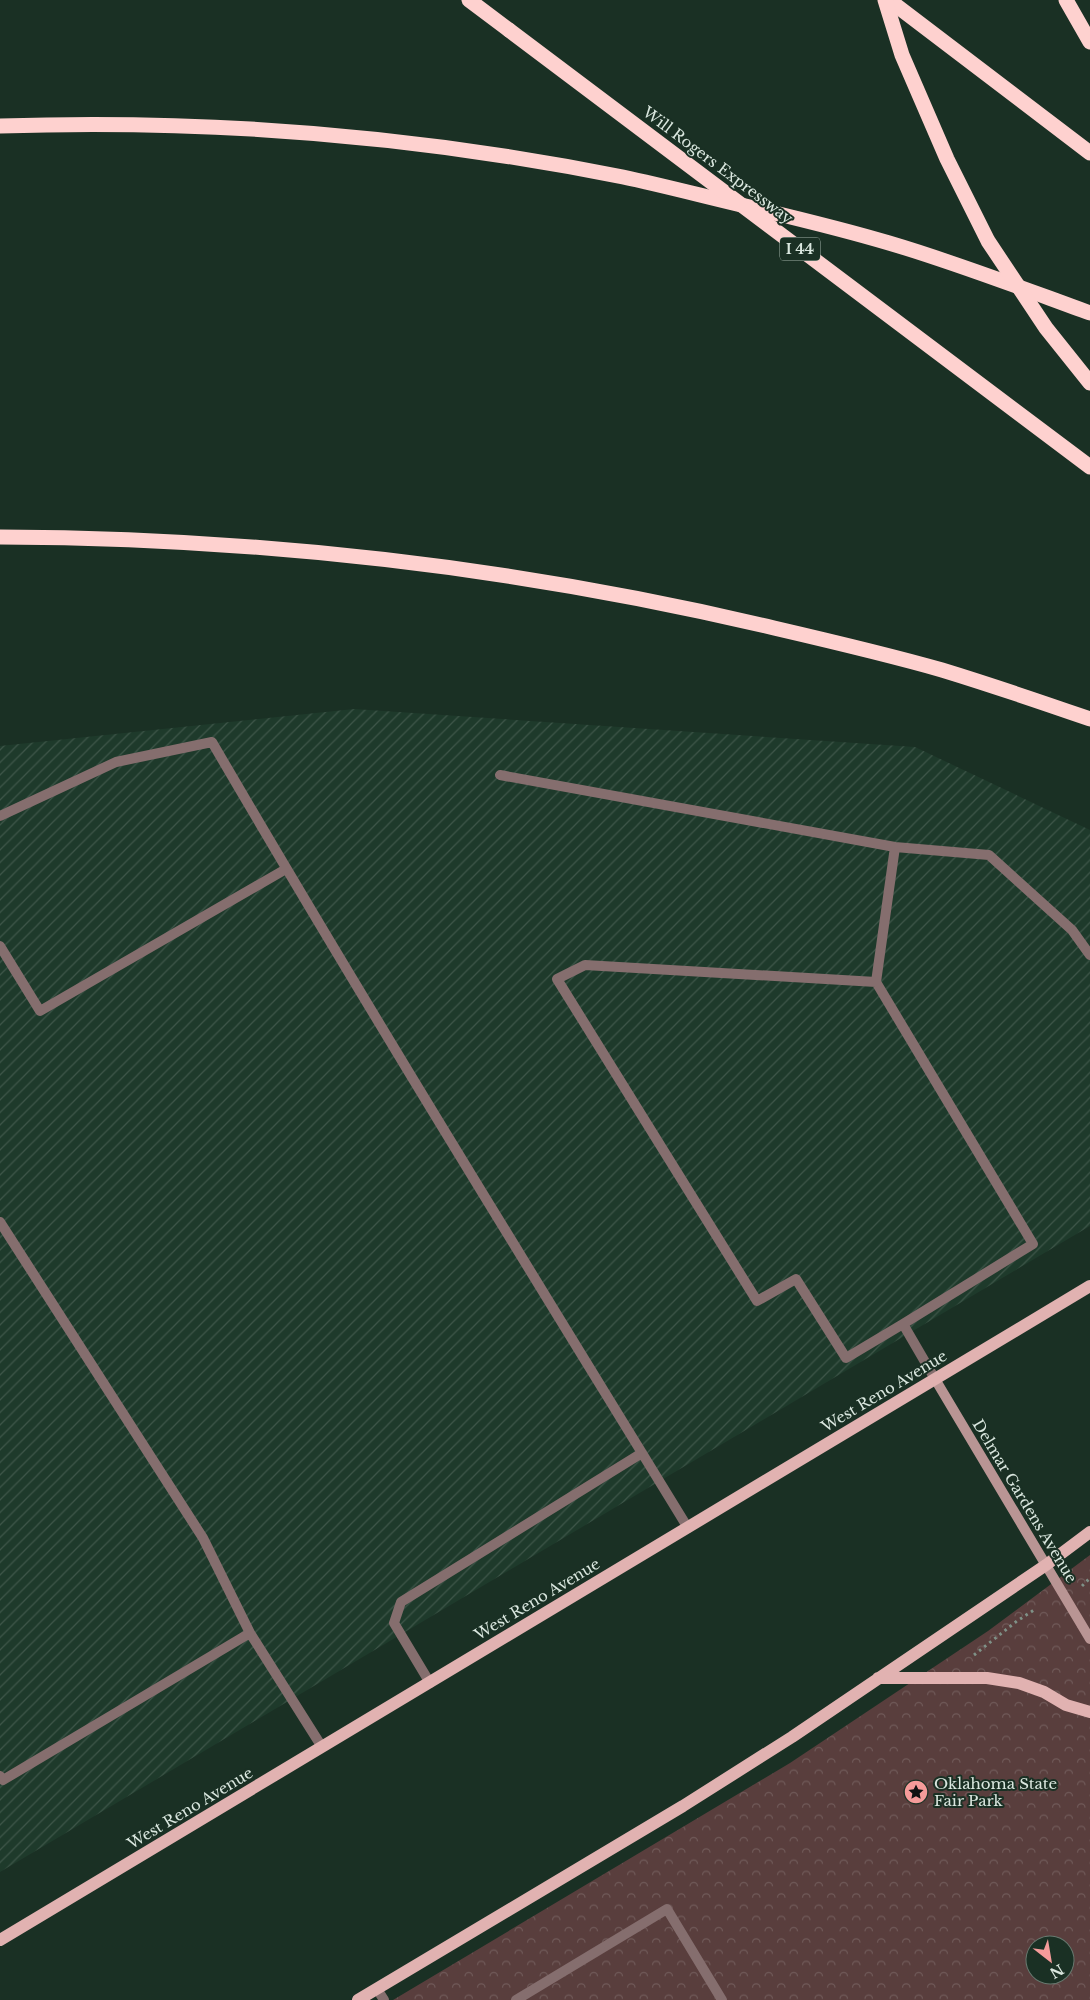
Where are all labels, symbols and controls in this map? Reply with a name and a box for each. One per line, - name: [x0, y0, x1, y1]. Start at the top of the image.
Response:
- street label: Will Rogers Expressway: [638, 102, 797, 228]
- road number: I 44: [780, 238, 820, 260]
- street label: West Reno Avenue: [817, 1346, 950, 1437]
- street label: Delmar Gardens Avenue: [969, 1416, 1081, 1586]
- street label: West Reno Avenue: [470, 1554, 603, 1645]
- street label: West Reno Avenue: [123, 1763, 256, 1854]
- place label: Oklahoma State Fair Park: [934, 1774, 1057, 1810]
- place icon: Oklahoma State Fair Park: [903, 1779, 929, 1805]
- north arrow: [1025, 1935, 1075, 1985]
- text: N: [1046, 1960, 1067, 1982]

